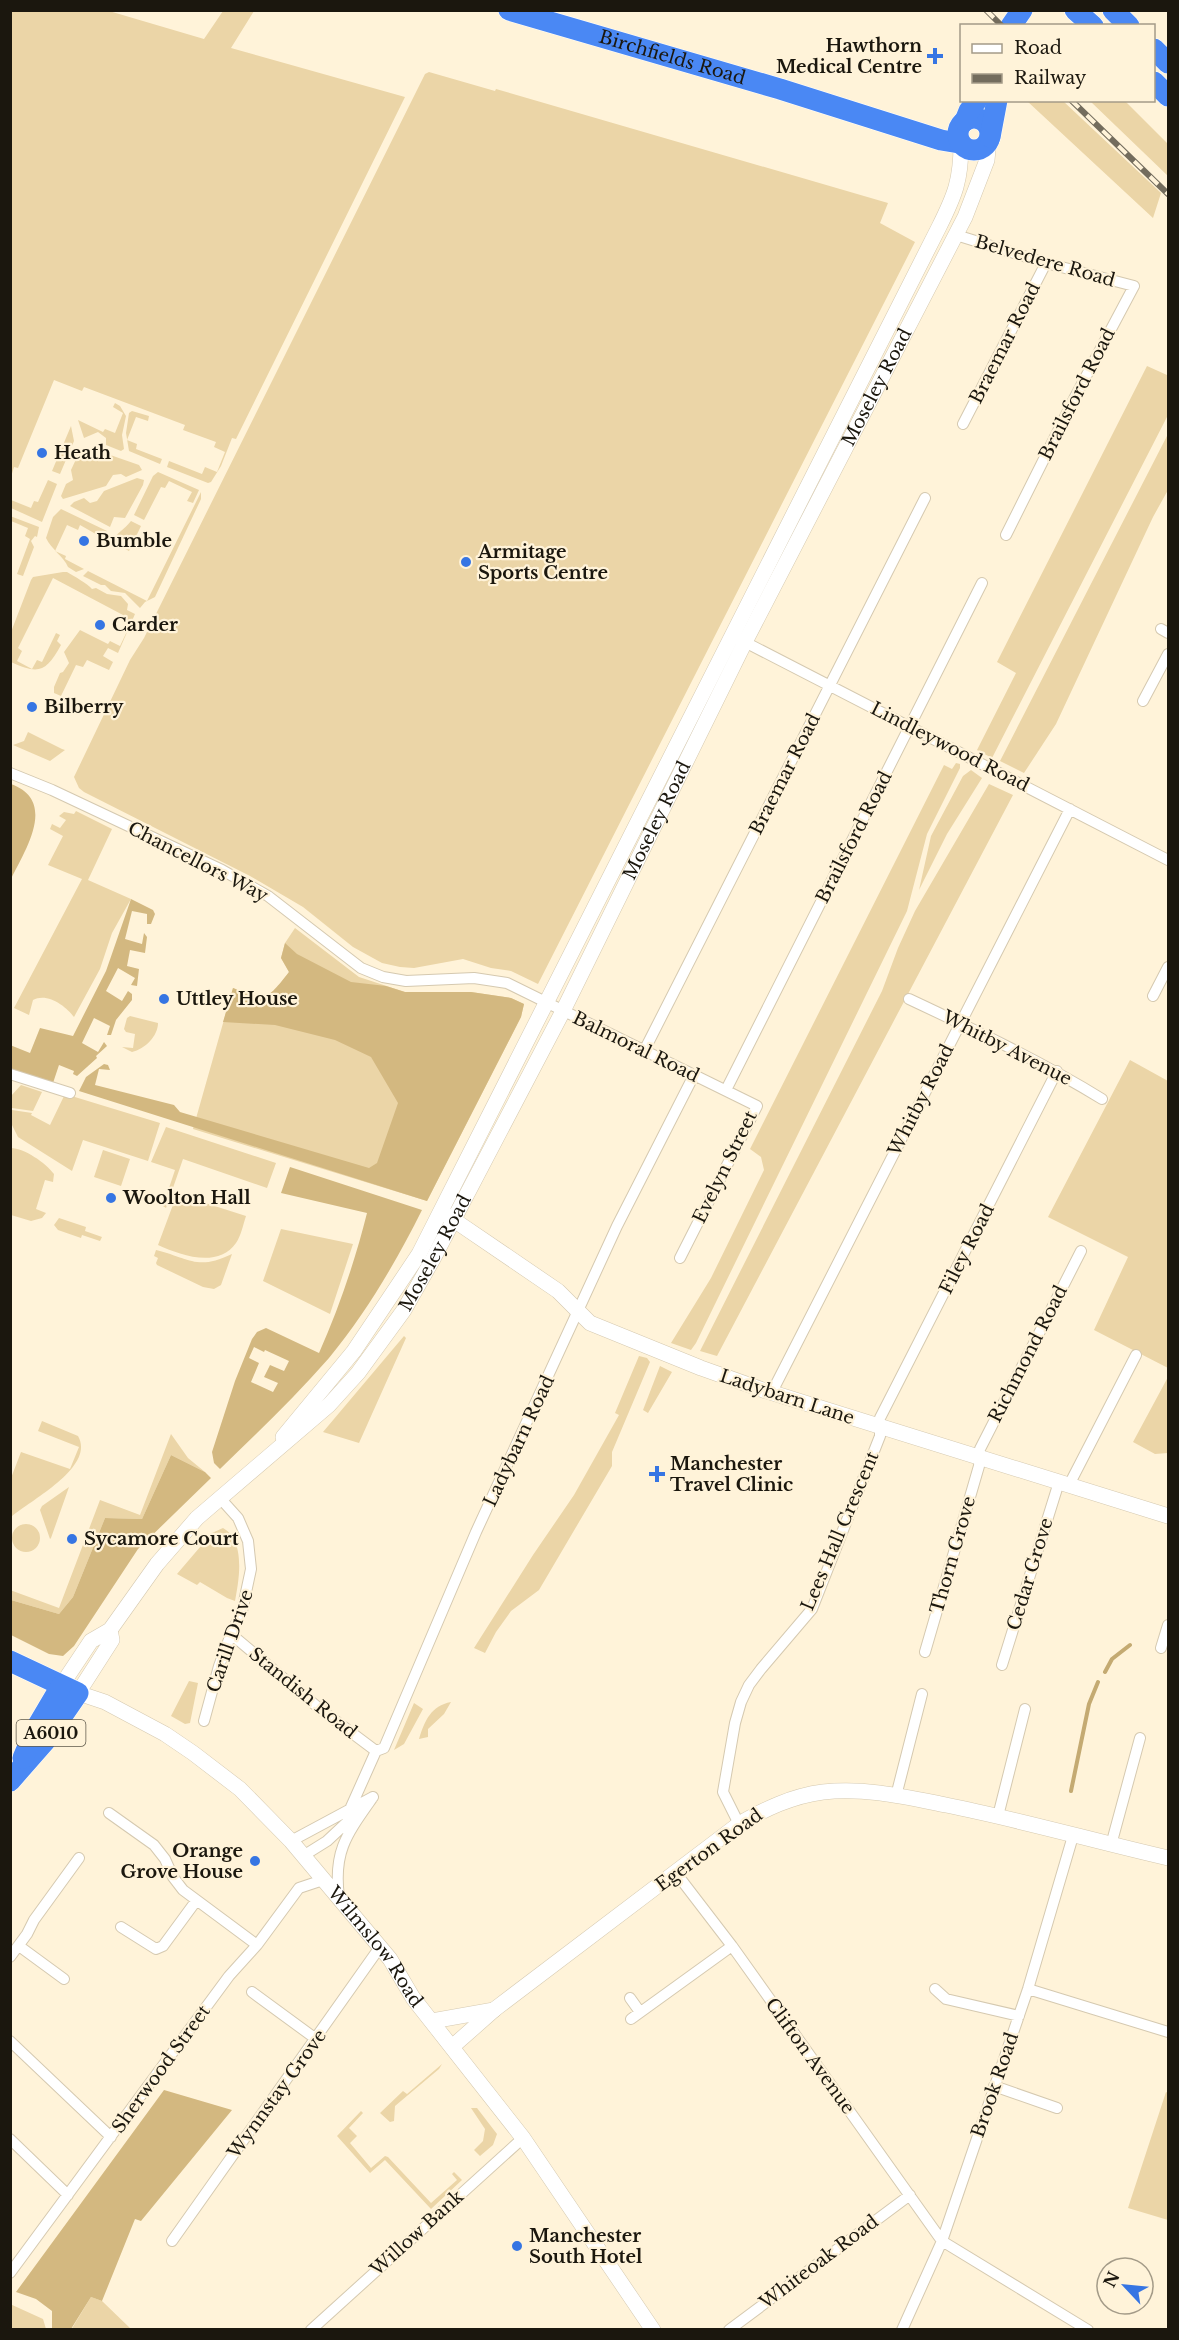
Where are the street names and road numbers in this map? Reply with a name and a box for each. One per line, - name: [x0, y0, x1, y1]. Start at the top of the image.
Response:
- street label: Birchfields Road: [596, 26, 748, 89]
- street label: Belvedere Road: [972, 230, 1118, 292]
- street label: Braemar Road: [965, 279, 1045, 407]
- street label: Brailsford Road: [1034, 324, 1120, 464]
- street label: Moseley Road: [837, 325, 916, 450]
- street label: Lindleywood Road: [867, 697, 1033, 797]
- street label: Braemar Road: [745, 710, 825, 838]
- street label: Moseley Road: [618, 758, 695, 883]
- street label: Brailsford Road: [811, 767, 897, 907]
- street label: Chancellors Way: [124, 817, 272, 907]
- street label: Whitby Avenue: [938, 1005, 1075, 1090]
- street label: Balmoral Road: [569, 1007, 703, 1087]
- street label: Whitby Road: [883, 1041, 959, 1160]
- street label: Evelyn Street: [688, 1107, 762, 1227]
- street label: Moseley Road: [395, 1191, 476, 1315]
- street label: Filey Road: [935, 1200, 999, 1298]
- street label: Richmond Road: [984, 1282, 1072, 1426]
- street label: Ladybarn Lane: [717, 1365, 857, 1429]
- street label: Ladybarn Road: [479, 1372, 559, 1510]
- street label: Lees Hall Crescent: [796, 1448, 884, 1614]
- street label: Thorn Grove: [926, 1494, 980, 1616]
- street label: Cedar Grove: [1002, 1515, 1058, 1633]
- street label: Carill Drive: [202, 1587, 258, 1695]
- street label: Standish Road: [245, 1643, 361, 1743]
- road number: A6010: [16, 1720, 86, 1746]
- street label: Egerton Road: [651, 1804, 767, 1896]
- street label: Wilmslow Road: [322, 1881, 427, 2012]
- street label: Clifton Avenue: [761, 1994, 859, 2118]
- street label: Sherwood Street: [107, 2001, 215, 2137]
- street label: Wynnstay Grove: [222, 2025, 331, 2164]
- street label: Brook Road: [967, 2030, 1023, 2140]
- street label: Willow Bank: [365, 2185, 468, 2281]
- street label: Whiteoak Road: [755, 2210, 883, 2314]

